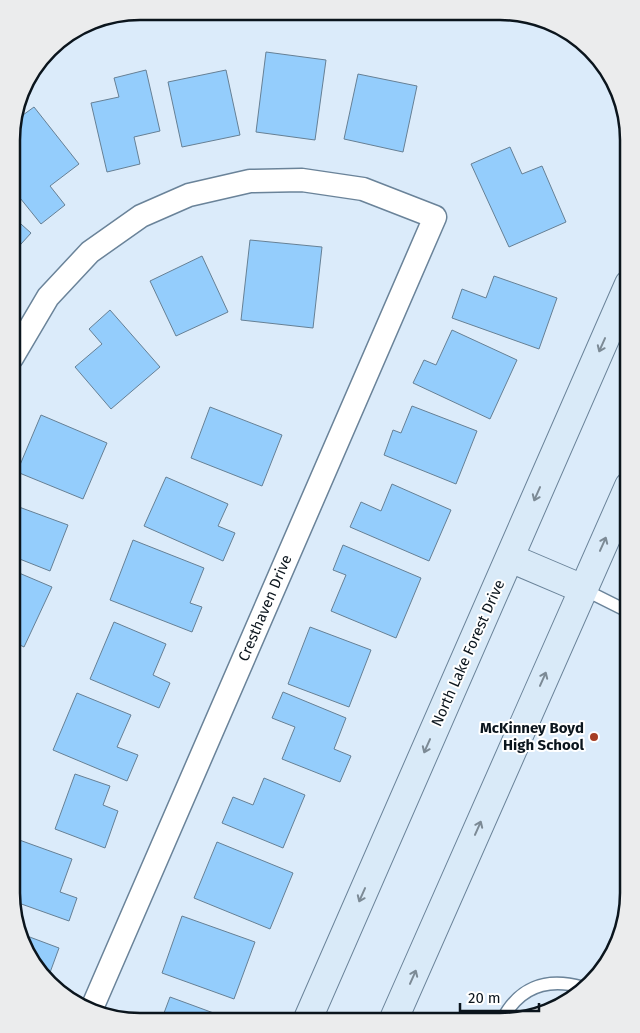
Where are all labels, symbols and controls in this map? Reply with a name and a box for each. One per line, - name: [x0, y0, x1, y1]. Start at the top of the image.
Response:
- one-way arrow: [597, 337, 607, 352]
- one-way arrow: [532, 486, 542, 501]
- one-way arrow: [599, 537, 608, 552]
- street label: Cresthaven Drive: [234, 552, 296, 664]
- street label: North Lake Forest Drive: [427, 577, 509, 729]
- one-way arrow: [539, 672, 549, 687]
- place label: McKinney Boyd High School: [480, 719, 585, 754]
- marker: McKinney Boyd High School: [588, 731, 600, 743]
- one-way arrow: [421, 738, 431, 753]
- one-way arrow: [473, 821, 483, 836]
- one-way arrow: [356, 887, 366, 902]
- one-way arrow: [408, 970, 418, 985]
- scale bar: [460, 980, 539, 1012]
- text: 20 m: [468, 989, 501, 1007]

